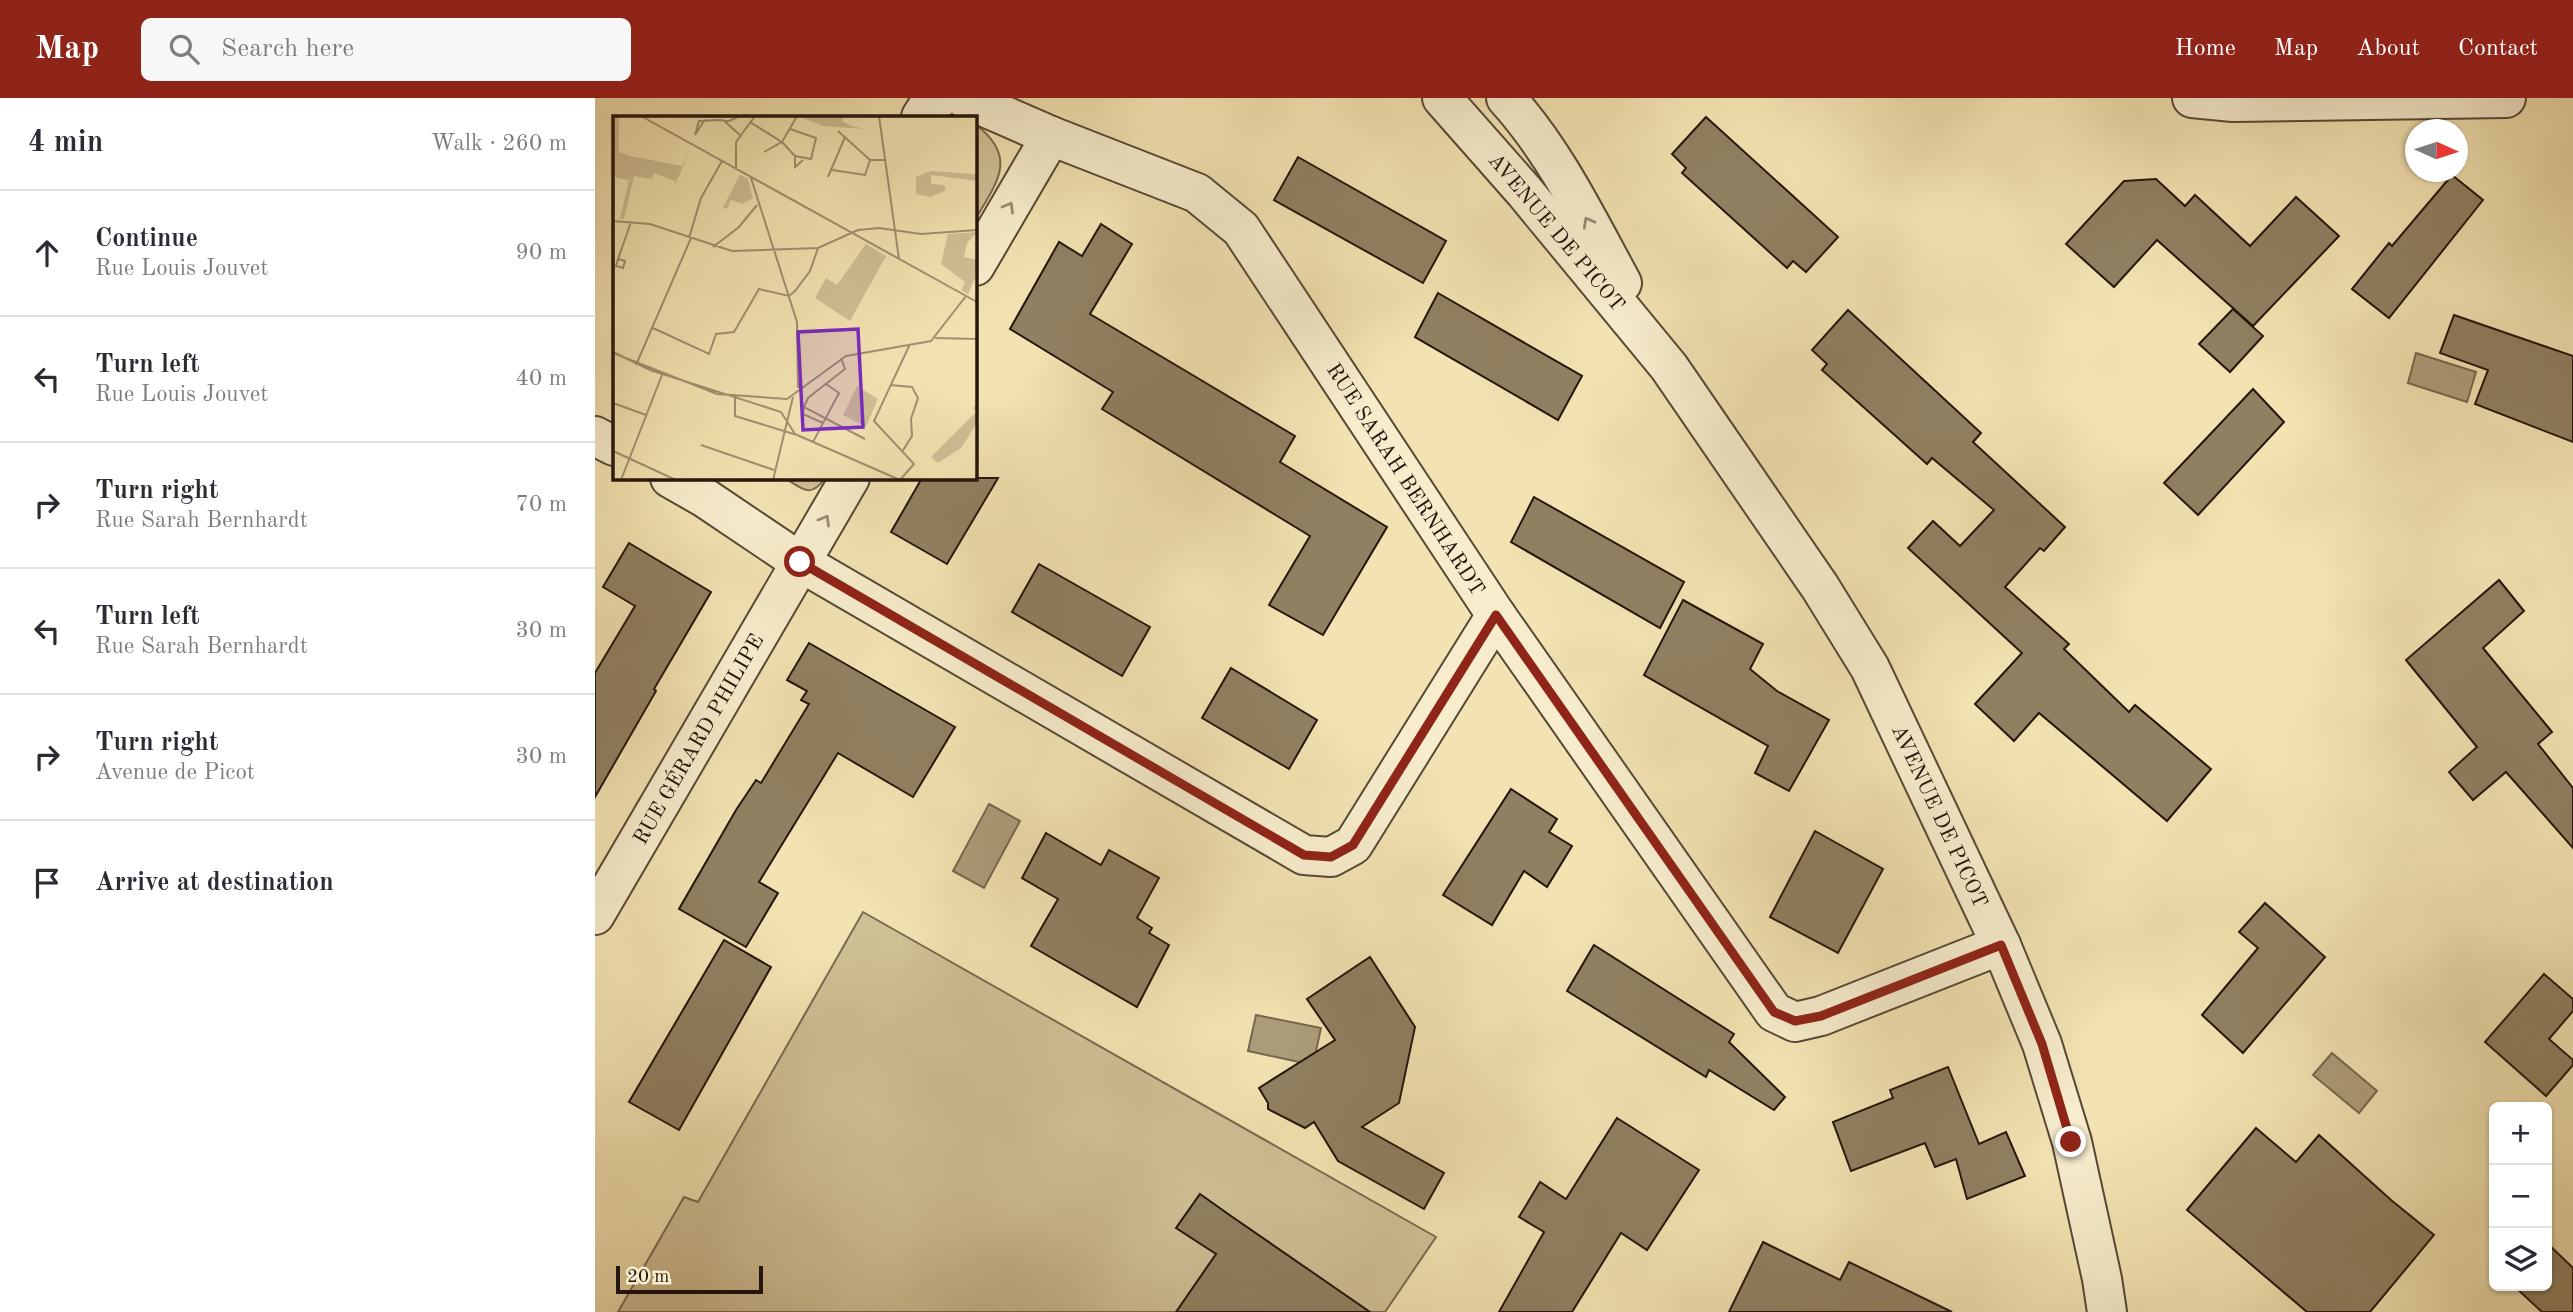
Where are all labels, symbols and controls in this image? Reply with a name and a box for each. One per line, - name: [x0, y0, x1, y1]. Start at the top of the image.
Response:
- search box: [141, 18, 631, 81]
- icon: search: [165, 30, 203, 68]
- text: Map: [35, 33, 99, 66]
- text: Search here: [221, 36, 354, 62]
- text: Home: [2175, 37, 2236, 61]
- text: Map: [2274, 37, 2318, 61]
- text: About: [2356, 37, 2420, 61]
- text: Contact: [2458, 37, 2538, 61]
- inset map: [613, 116, 977, 480]
- north arrow: [2405, 119, 2468, 182]
- text: 4 min: [28, 128, 103, 158]
- text: Walk · 260 m: [431, 132, 567, 155]
- street label: AVENUE DE PICOT: [1484, 150, 1628, 316]
- one-way arrow: [1001, 201, 1014, 214]
- one-way arrow: [1583, 217, 1596, 229]
- text: Continue: [95, 226, 198, 252]
- icon: ahead: [28, 234, 66, 272]
- text: 90 m: [516, 241, 567, 264]
- text: Rue Louis Jouvet: [95, 257, 268, 280]
- text: Turn left: [95, 352, 200, 378]
- icon: left: [28, 360, 66, 398]
- street label: RUE SARAH BERNHARDT: [1322, 360, 1488, 600]
- text: 40 m: [516, 367, 567, 390]
- text: Rue Louis Jouvet: [95, 383, 268, 406]
- text: Turn right: [95, 478, 218, 504]
- icon: right: [28, 486, 66, 524]
- text: 70 m: [516, 493, 567, 516]
- text: Rue Sarah Bernhardt: [95, 509, 308, 532]
- one-way arrow: [817, 515, 830, 527]
- route start: [784, 546, 815, 577]
- text: Turn left: [95, 604, 200, 630]
- icon: left: [28, 612, 66, 650]
- text: 30 m: [516, 619, 567, 642]
- street label: RUE GÉRARD PHILIPE: [627, 629, 768, 849]
- text: Rue Sarah Bernhardt: [95, 635, 308, 658]
- street label: AVENUE DE PICOT: [1887, 722, 1990, 911]
- text: Turn right: [95, 730, 218, 756]
- icon: right: [28, 738, 66, 776]
- text: 30 m: [516, 745, 567, 768]
- text: Avenue de Picot: [95, 761, 255, 784]
- icon: arrive: [28, 864, 66, 902]
- text: Arrive at destination: [95, 870, 334, 896]
- map controls: [2489, 1102, 2552, 1291]
- button: +: [2489, 1102, 2552, 1165]
- route end: [2055, 1126, 2086, 1157]
- button: −: [2489, 1165, 2552, 1228]
- button: layers: [2489, 1228, 2552, 1291]
- scale bar: [616, 1263, 763, 1295]
- text: 20 m: [627, 1268, 669, 1287]

